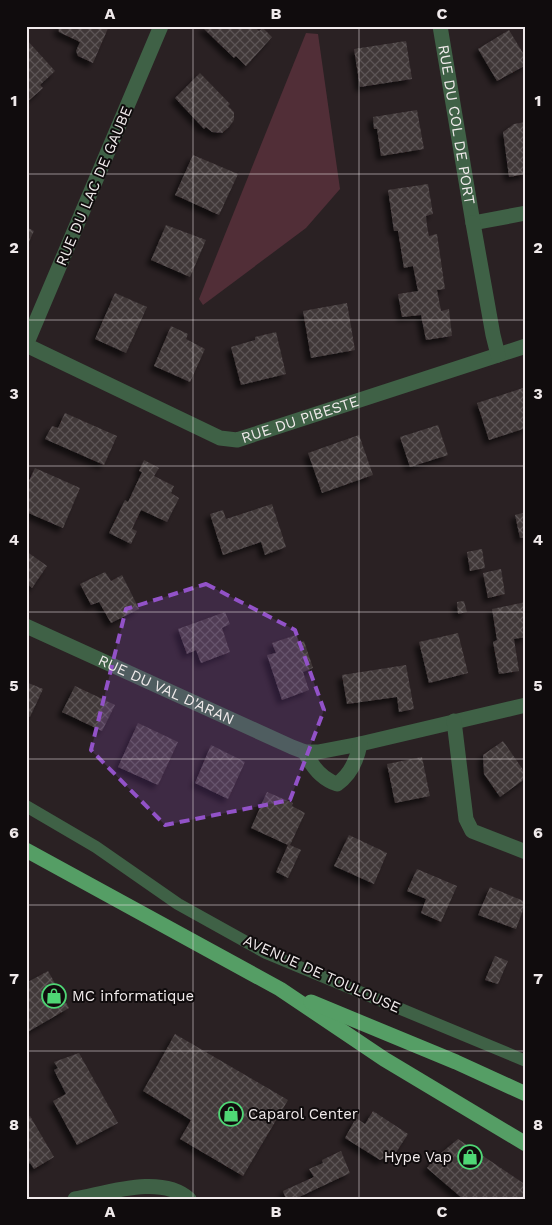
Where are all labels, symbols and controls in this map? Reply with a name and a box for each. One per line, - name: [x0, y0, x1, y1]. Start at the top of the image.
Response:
- text: A: [105, 4, 116, 23]
- text: B: [271, 4, 282, 23]
- text: C: [437, 4, 448, 23]
- street label: RUE DU COL DE PORT: [434, 43, 479, 206]
- text: 1: [11, 91, 17, 110]
- text: 1: [535, 91, 541, 110]
- street label: RUE DU LAC DE GAUBE: [52, 103, 136, 269]
- text: 2: [9, 238, 19, 257]
- text: 2: [533, 238, 543, 257]
- text: 3: [9, 384, 19, 403]
- text: 3: [533, 384, 543, 403]
- street label: RUE DU PIBESTE: [239, 392, 361, 447]
- text: 4: [9, 530, 19, 549]
- text: 4: [533, 530, 543, 549]
- street label: RUE DU VAL D'ARAN: [95, 651, 237, 728]
- text: 5: [9, 676, 19, 695]
- text: 5: [533, 676, 543, 695]
- text: 6: [9, 823, 19, 842]
- text: 6: [533, 823, 543, 842]
- street label: AVENUE DE TOULOUSE: [241, 931, 403, 1017]
- text: 7: [9, 969, 19, 988]
- text: 7: [533, 969, 543, 988]
- shop icon: MC informatique: [41, 983, 67, 1009]
- place label: MC informatique: [72, 987, 194, 1005]
- shop icon: Caparol Center: [218, 1101, 244, 1127]
- place label: Caparol Center: [248, 1105, 358, 1123]
- text: 8: [9, 1115, 19, 1134]
- text: 8: [533, 1115, 543, 1134]
- shop icon: Hype Vap: [457, 1144, 483, 1170]
- place label: Hype Vap: [384, 1148, 452, 1166]
- text: A: [105, 1202, 116, 1221]
- text: B: [271, 1202, 282, 1221]
- text: C: [437, 1202, 448, 1221]

